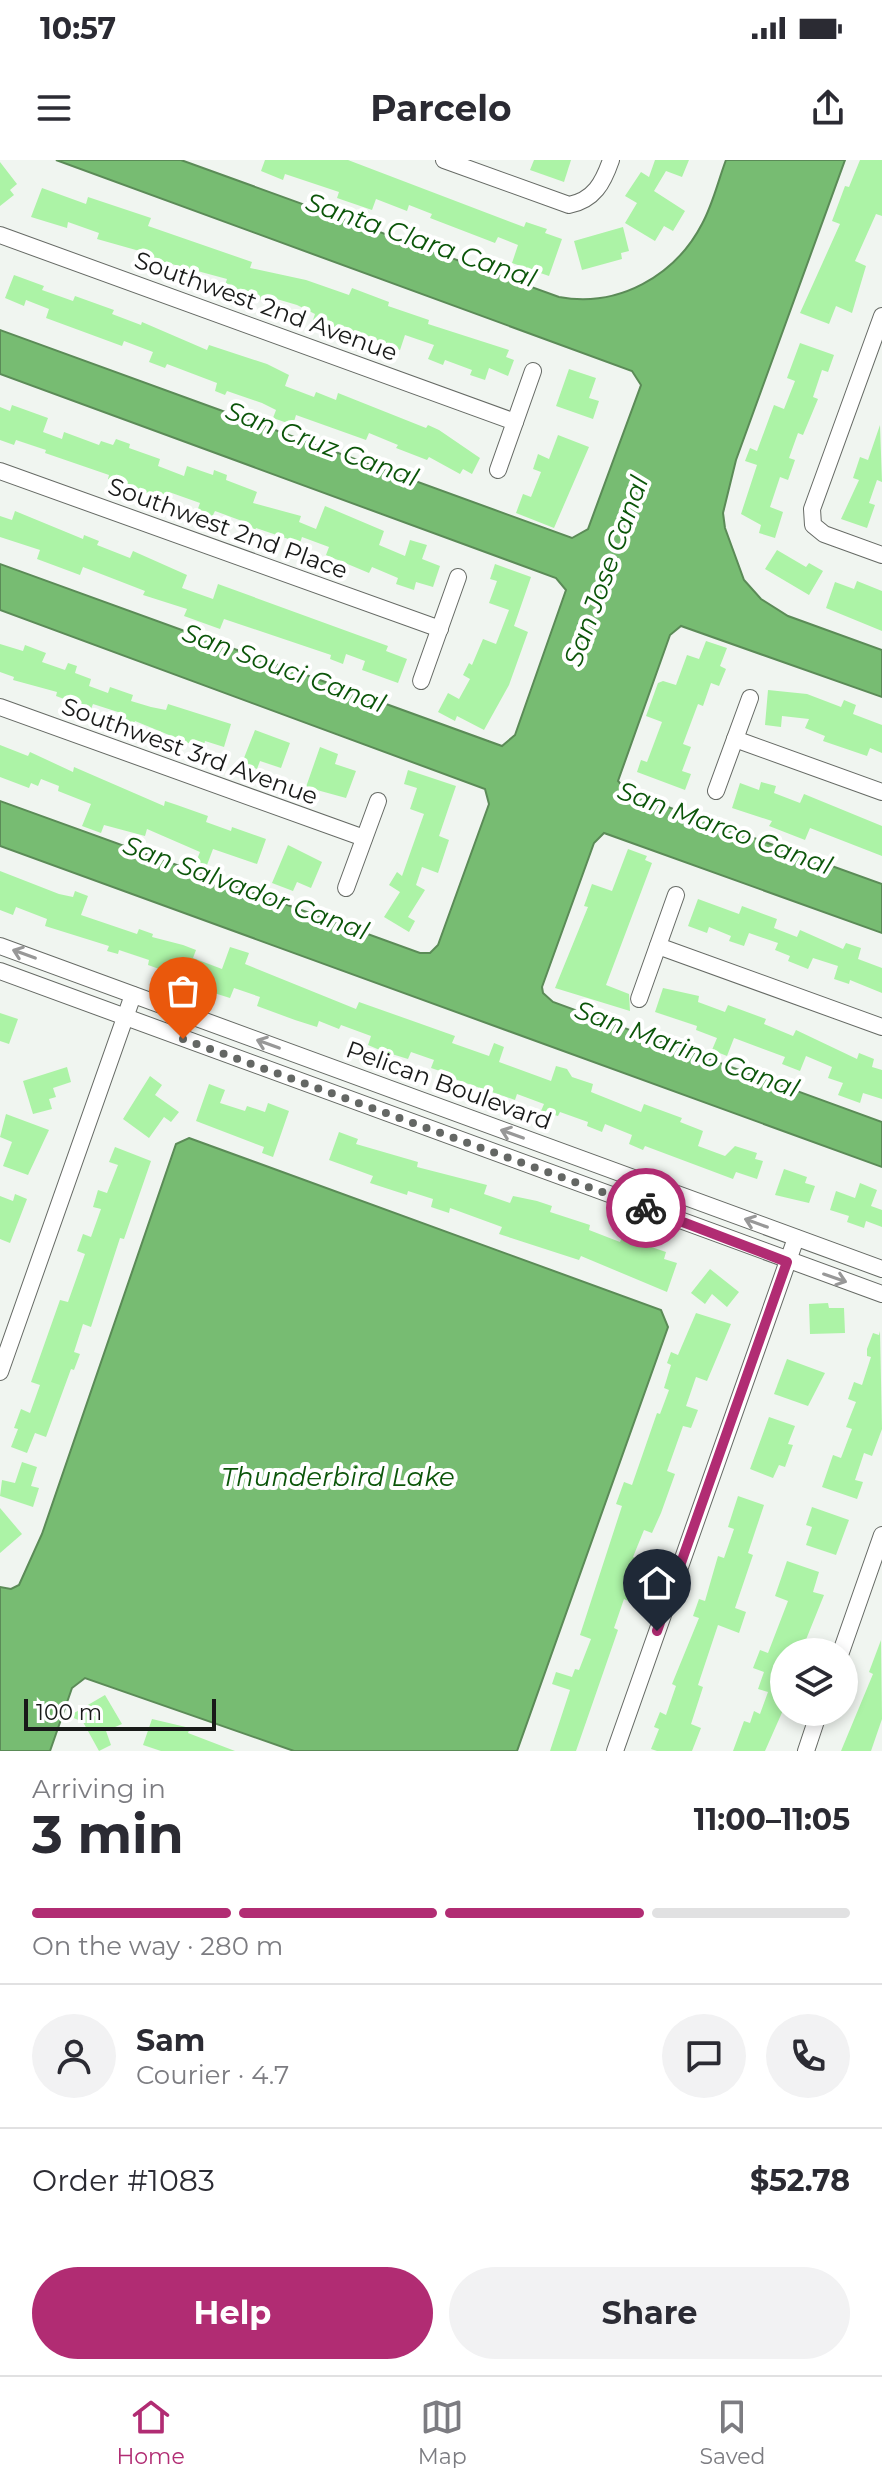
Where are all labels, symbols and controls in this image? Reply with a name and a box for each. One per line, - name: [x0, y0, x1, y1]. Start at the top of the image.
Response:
- text: 10:57: [40, 10, 116, 47]
- icon: menu: [32, 86, 76, 130]
- text: Parcelo: [370, 86, 512, 130]
- icon: share: [806, 86, 850, 130]
- water label: Santa Clara Canal: [302, 186, 540, 294]
- street label: Southwest 2nd Avenue: [131, 245, 401, 367]
- water label: San Cruz Canal: [221, 394, 423, 494]
- street label: Southwest 2nd Place: [104, 471, 352, 585]
- water label: San Jose Canal: [557, 471, 655, 671]
- water label: San Souci Canal: [178, 616, 390, 720]
- street label: Southwest 3rd Avenue: [58, 691, 322, 811]
- water label: San Marco Canal: [613, 774, 837, 882]
- water label: San Salvador Canal: [119, 829, 373, 947]
- one-way arrow: [12, 946, 37, 961]
- pin: [149, 957, 217, 1039]
- icon: bag: [161, 969, 205, 1013]
- water label: San Marino Canal: [570, 994, 804, 1104]
- street label: Pelican Boulevard: [342, 1034, 556, 1136]
- one-way arrow: [256, 1036, 281, 1050]
- one-way arrow: [500, 1125, 525, 1140]
- courier: [606, 1168, 686, 1248]
- icon: bike: [624, 1186, 668, 1230]
- one-way arrow: [744, 1215, 769, 1229]
- one-way arrow: [823, 1272, 848, 1287]
- water label: Thunderbird Lake: [221, 1461, 455, 1493]
- pin: [623, 1549, 691, 1631]
- icon: home: [635, 1561, 679, 1605]
- map controls: [770, 1638, 858, 1726]
- button: layers: [770, 1638, 858, 1726]
- scale bar: [24, 1695, 216, 1731]
- text: 100 m: [36, 1699, 102, 1726]
- text: Arriving in: [32, 1773, 166, 1805]
- text: 11:00–11:05: [694, 1801, 850, 1838]
- text: 3 min: [32, 1803, 184, 1866]
- text: On the way · 280 m: [32, 1930, 283, 1962]
- button: person: [32, 2014, 116, 2098]
- button: chat: [662, 2014, 746, 2098]
- button: phone: [766, 2014, 850, 2098]
- text: Sam: [136, 2022, 205, 2059]
- text: Courier · 4.7: [136, 2059, 289, 2091]
- text: Order #1083: [32, 2162, 215, 2199]
- text: $52.78: [750, 2162, 850, 2199]
- button: Help: [32, 2267, 433, 2359]
- button: Share: [449, 2267, 850, 2359]
- tab: Home: [116, 2395, 185, 2470]
- tab: Map: [418, 2395, 467, 2470]
- tab: Saved: [699, 2395, 766, 2470]

